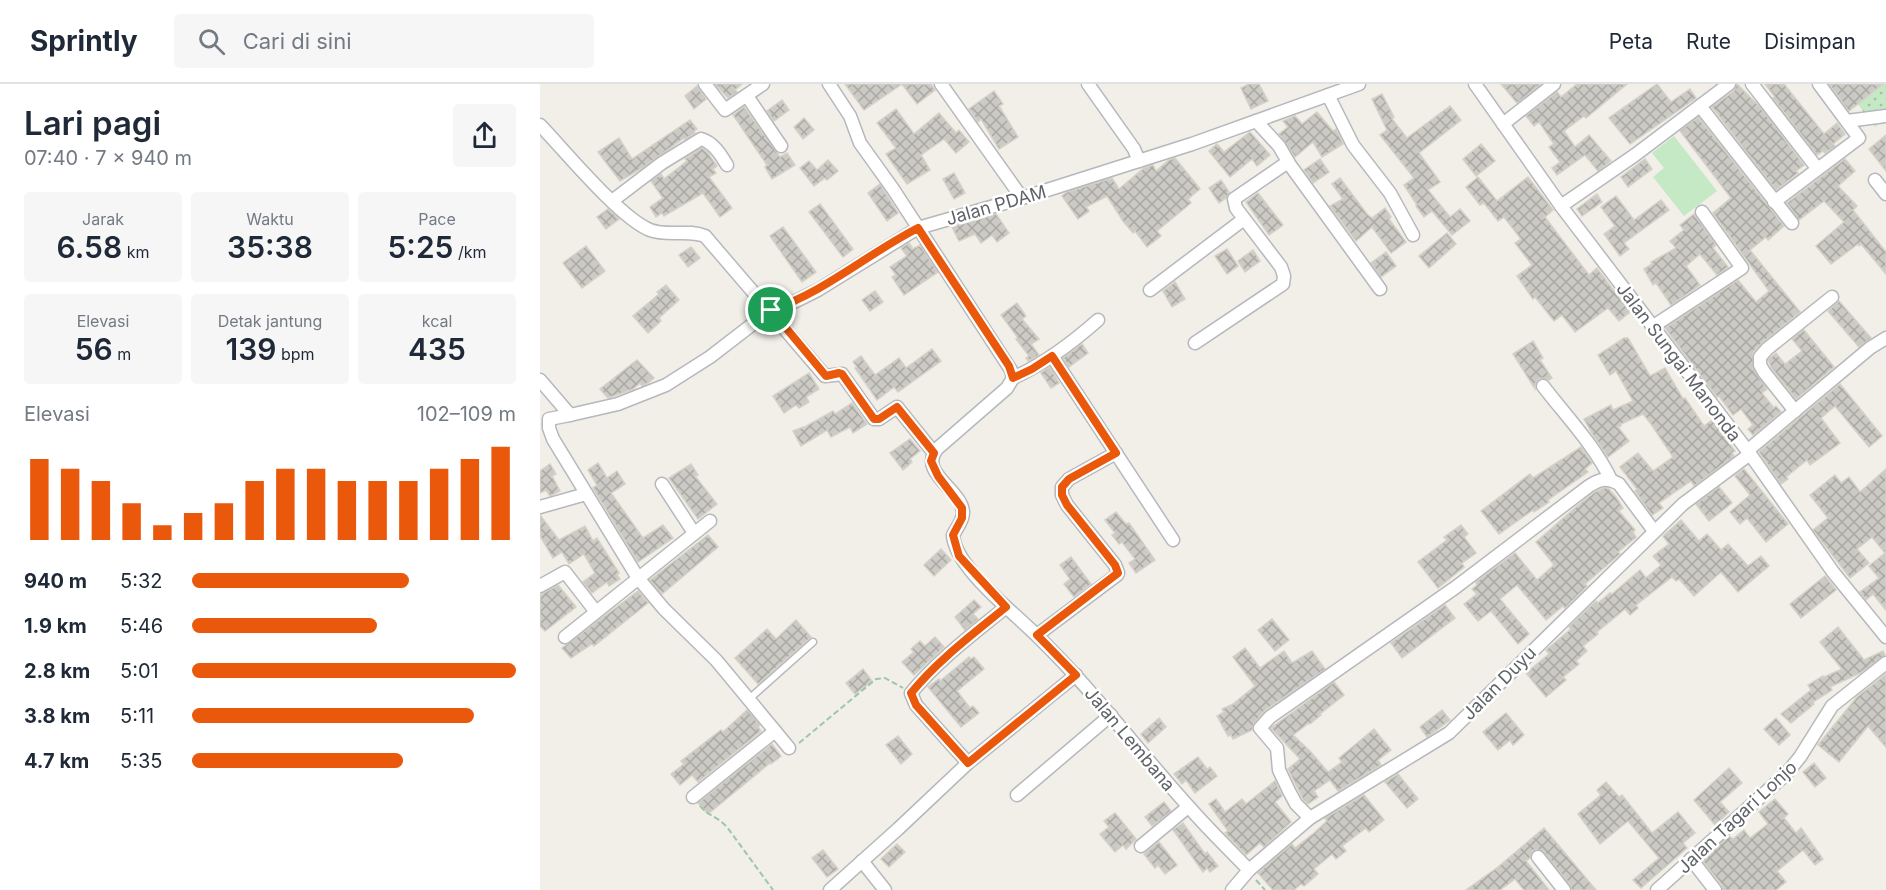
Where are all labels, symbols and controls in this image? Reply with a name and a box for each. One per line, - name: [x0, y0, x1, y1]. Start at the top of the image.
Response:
- search box: [174, 14, 594, 68]
- text: Sprintly: [30, 24, 138, 58]
- icon: search: [195, 25, 228, 58]
- text: Cari di sini: [243, 28, 352, 54]
- text: Peta: [1609, 29, 1653, 54]
- text: Rute: [1686, 29, 1731, 54]
- text: Disimpan: [1764, 29, 1856, 54]
- text: Lari pagi: [24, 103, 161, 143]
- button: share: [453, 104, 516, 167]
- text: 07:40 · 7 × 940 m: [24, 146, 192, 170]
- street label: Jalan PDAM: [944, 181, 1048, 229]
- text: Jarak: [82, 209, 124, 229]
- text: Waktu: [246, 209, 294, 229]
- text: Pace: [418, 209, 456, 229]
- text: 6.58: [57, 229, 122, 265]
- text: 35:38: [227, 229, 313, 265]
- text: 5:25: [387, 229, 453, 265]
- text: km: [122, 242, 149, 262]
- text: /km: [453, 242, 487, 262]
- street label: Jalan Sungai Manonda: [1612, 278, 1746, 446]
- pin: [745, 284, 796, 335]
- icon: arrive: [754, 293, 787, 326]
- text: Elevasi: [77, 311, 129, 331]
- text: Detak jantung: [218, 311, 322, 331]
- text: kcal: [422, 311, 452, 331]
- text: 56: [75, 331, 113, 367]
- text: 139: [225, 331, 276, 367]
- text: 435: [408, 331, 466, 367]
- text: m: [113, 344, 131, 364]
- text: bpm: [276, 344, 315, 364]
- text: Elevasi: [24, 402, 90, 426]
- text: 102–109 m: [417, 402, 516, 426]
- text: 940 m: [24, 569, 87, 593]
- text: 5:32: [120, 569, 162, 593]
- text: 1.9 km: [24, 614, 87, 638]
- text: 5:46: [120, 614, 163, 638]
- street label: Jalan Duyu: [1458, 642, 1540, 724]
- text: 2.8 km: [24, 659, 90, 683]
- text: 5:01: [120, 659, 159, 683]
- street label: Jalan Lembana: [1080, 683, 1180, 795]
- text: 3.8 km: [24, 704, 90, 728]
- text: 5:11: [120, 704, 154, 728]
- text: 4.7 km: [24, 749, 89, 773]
- text: 5:35: [120, 749, 162, 773]
- street label: Jalan Tagari Lonjo: [1673, 756, 1801, 878]

